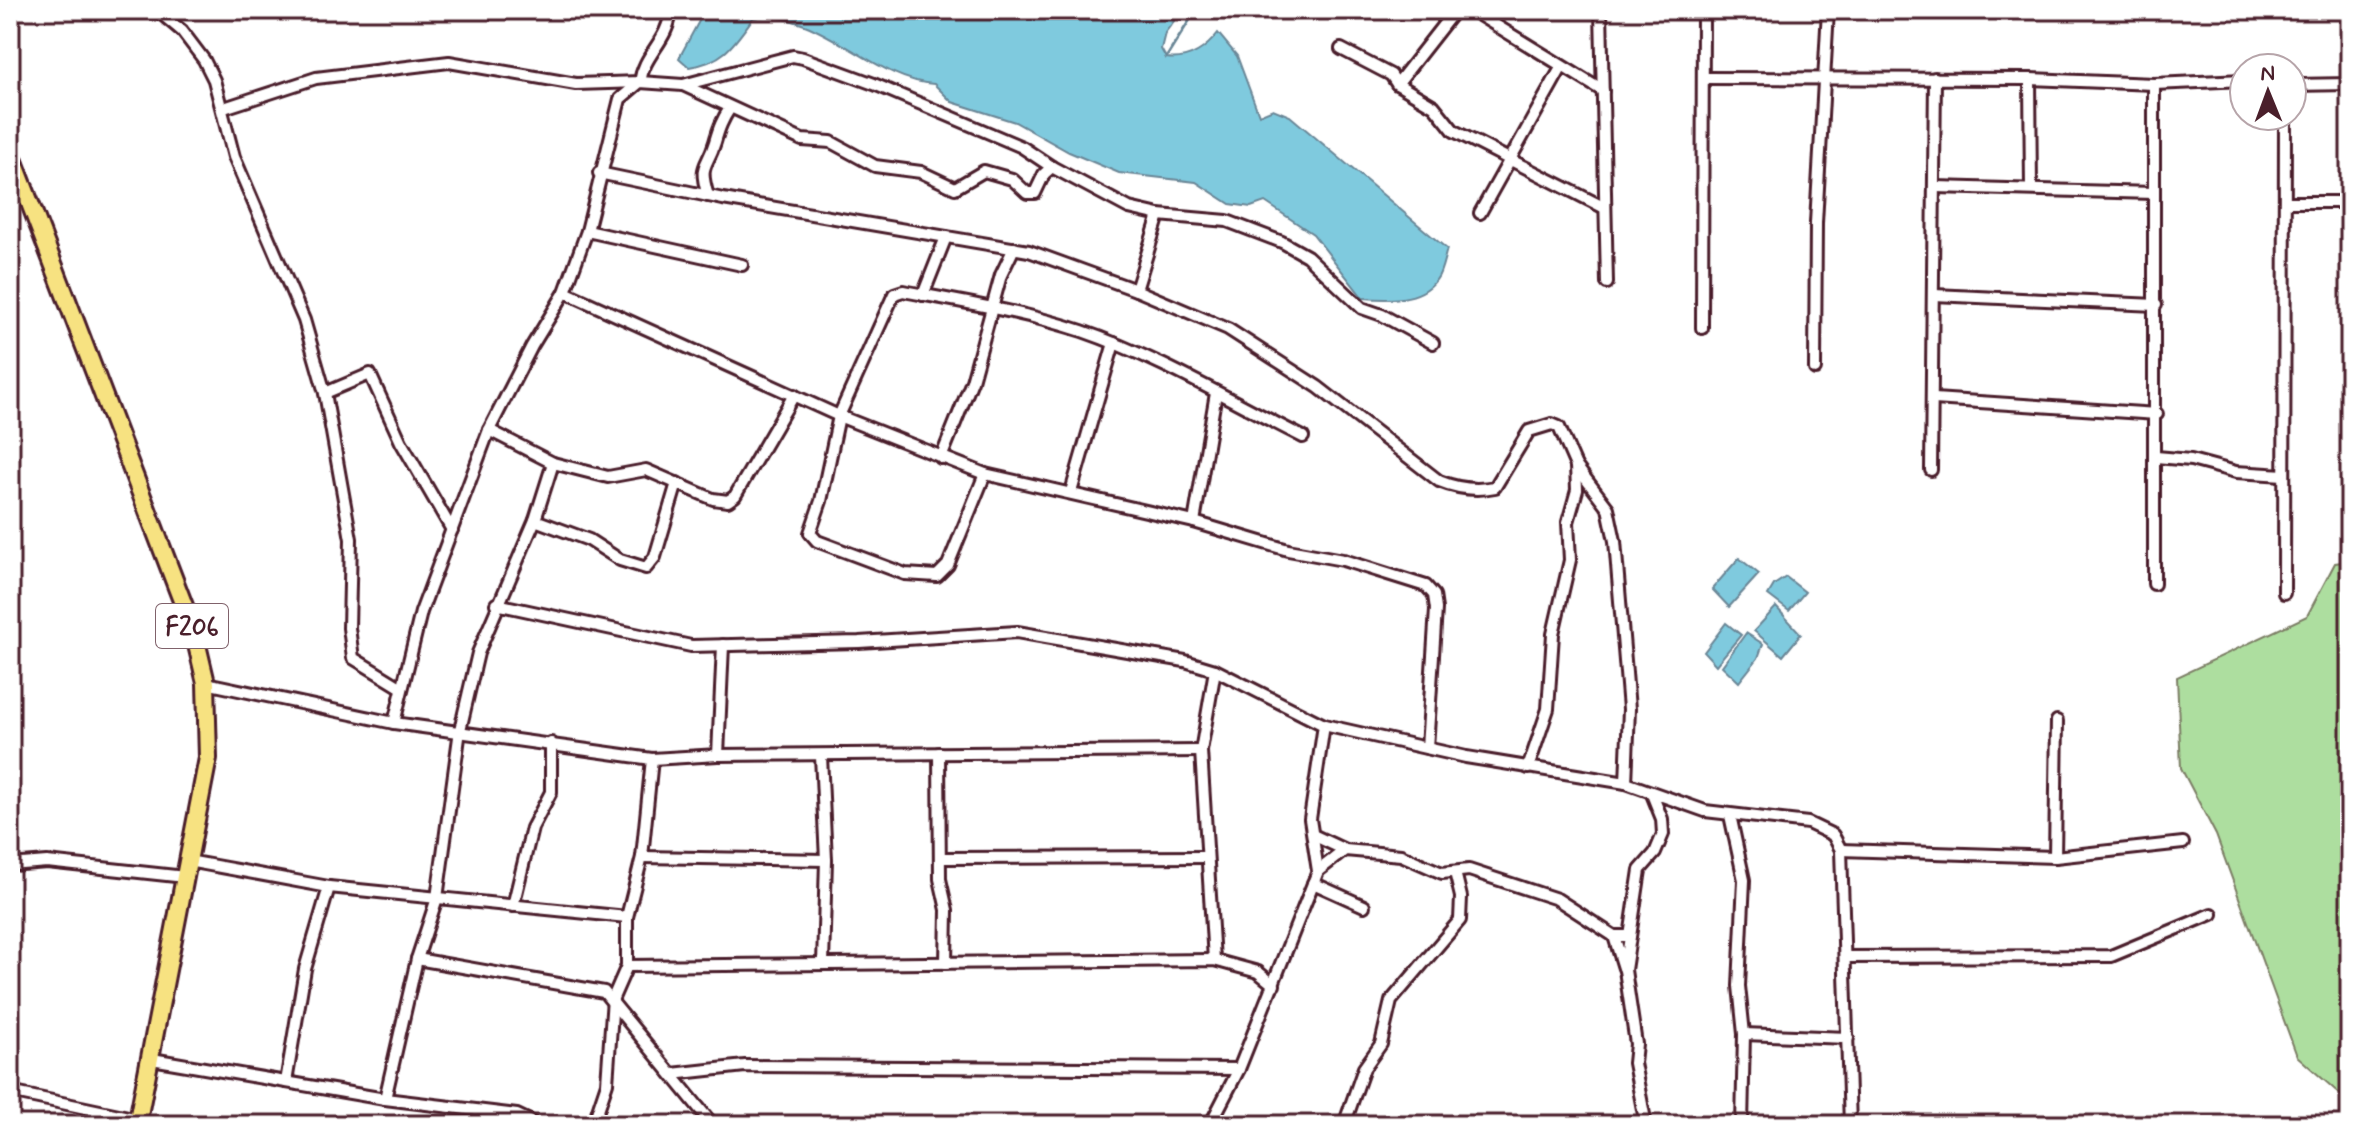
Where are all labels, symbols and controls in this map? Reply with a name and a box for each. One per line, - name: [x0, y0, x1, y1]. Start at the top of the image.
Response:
- north arrow: [2228, 52, 2308, 132]
- text: N: [2260, 60, 2275, 88]
- road number: F206: [156, 604, 228, 648]

